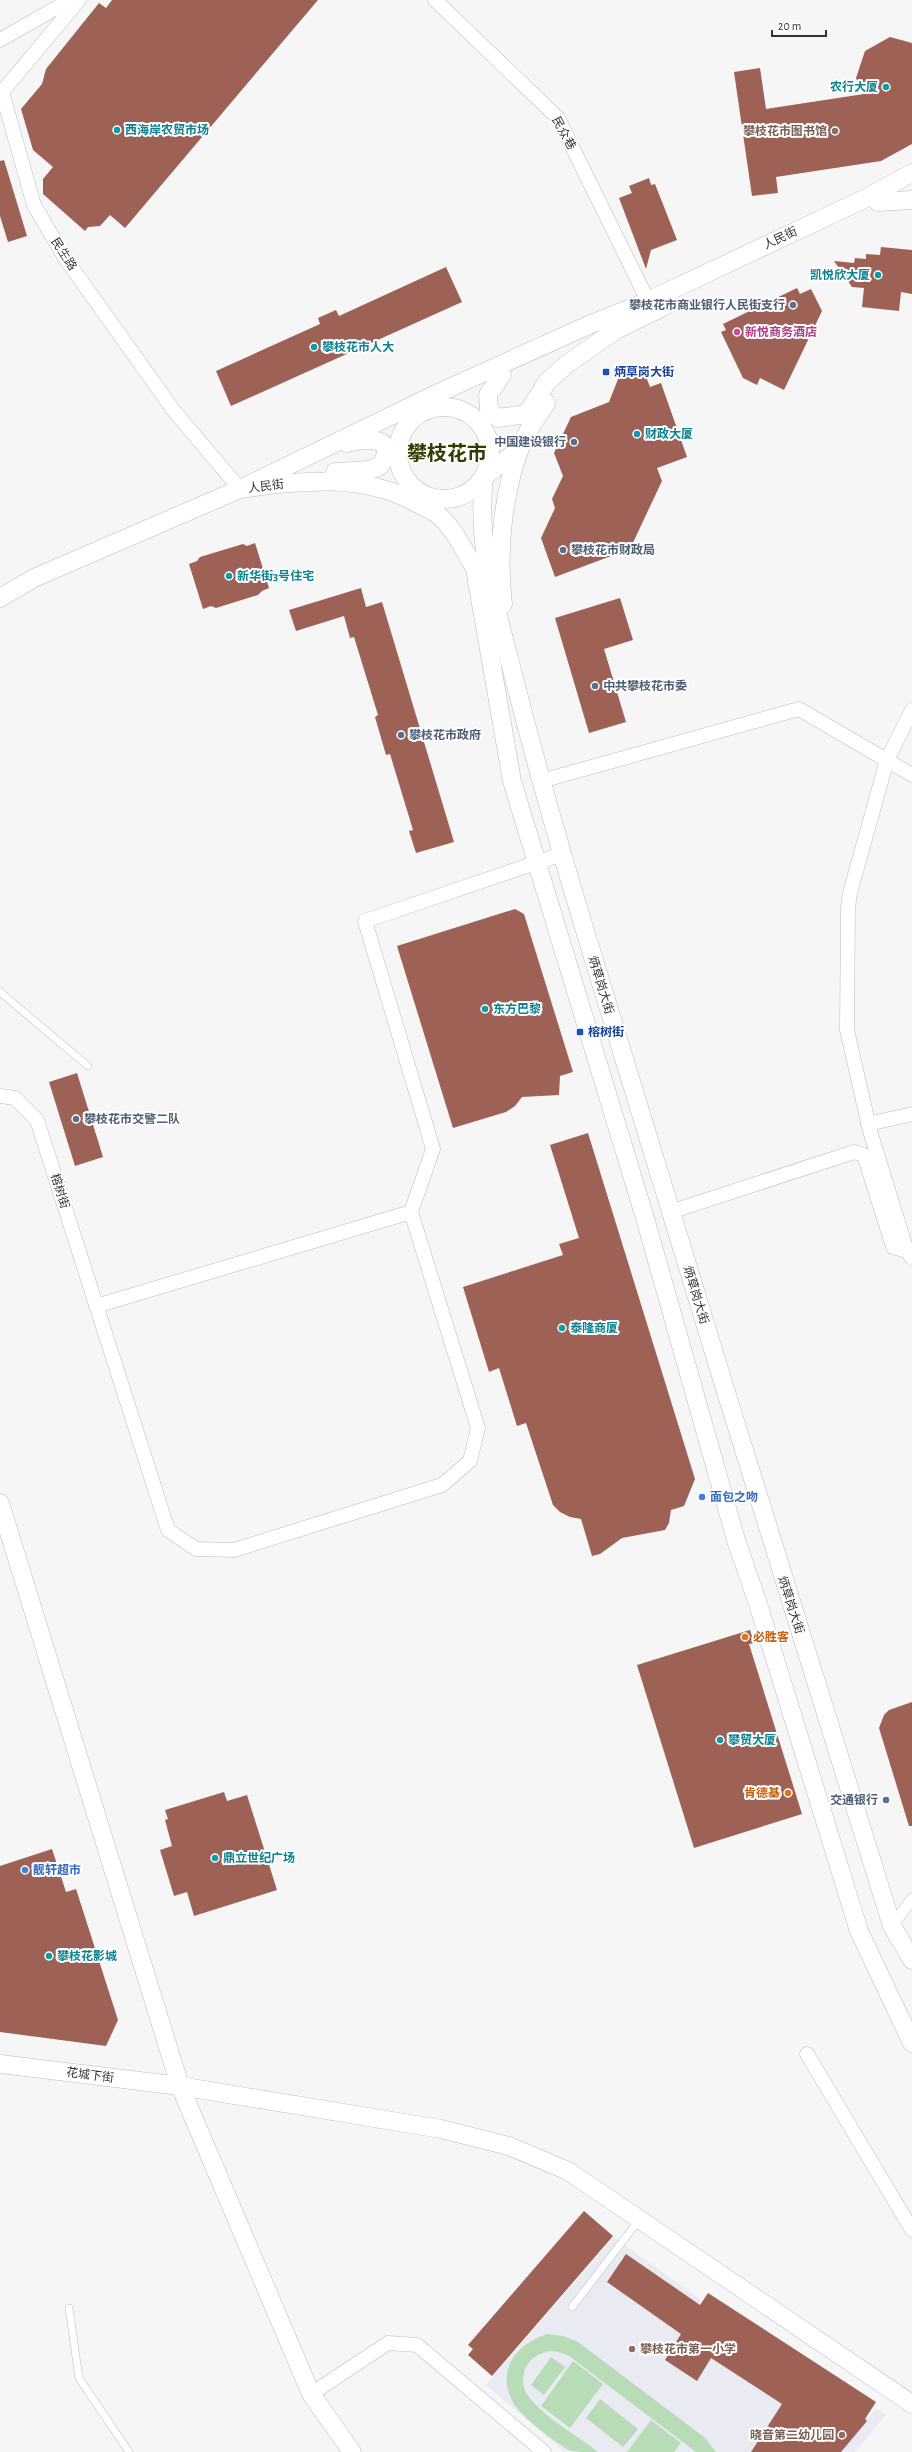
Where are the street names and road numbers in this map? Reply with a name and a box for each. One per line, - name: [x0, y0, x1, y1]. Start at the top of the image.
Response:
- street label: 民众巷: [550, 114, 579, 152]
- street label: 人民街: [761, 224, 799, 251]
- street label: 民生路: [49, 235, 80, 272]
- street label: 人民街: [247, 477, 285, 494]
- street label: 炳草岗大街: [586, 954, 616, 1015]
- street label: 榕树街: [49, 1172, 72, 1210]
- street label: 炳草岗大街: [681, 1264, 711, 1325]
- street label: 炳草岗大街: [776, 1574, 807, 1635]
- street label: 花城下街: [65, 2065, 115, 2084]

